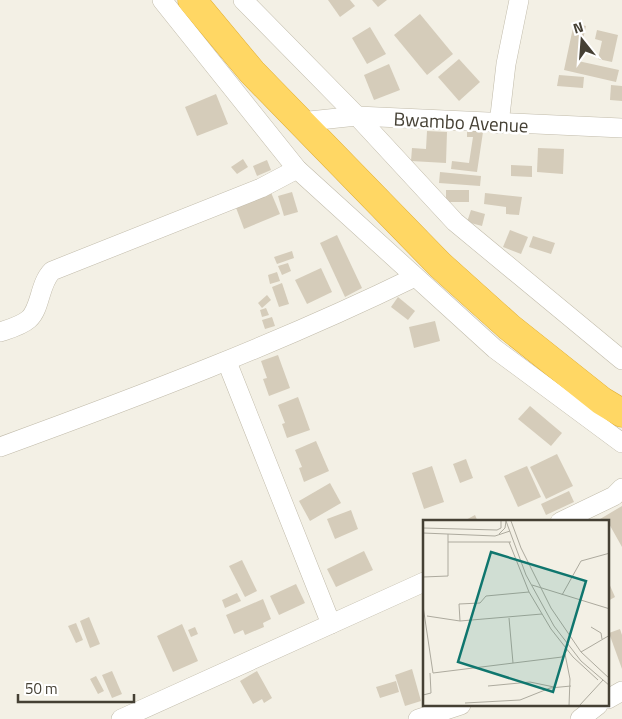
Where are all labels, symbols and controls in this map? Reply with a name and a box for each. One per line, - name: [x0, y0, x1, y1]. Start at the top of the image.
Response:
- north arrow: [557, 15, 607, 65]
- text: N: [570, 16, 586, 39]
- street label: Bwambo Avenue: [393, 103, 529, 140]
- inset map: [423, 520, 610, 706]
- scale bar: [18, 672, 134, 704]
- text: 50 m: [25, 677, 58, 700]

